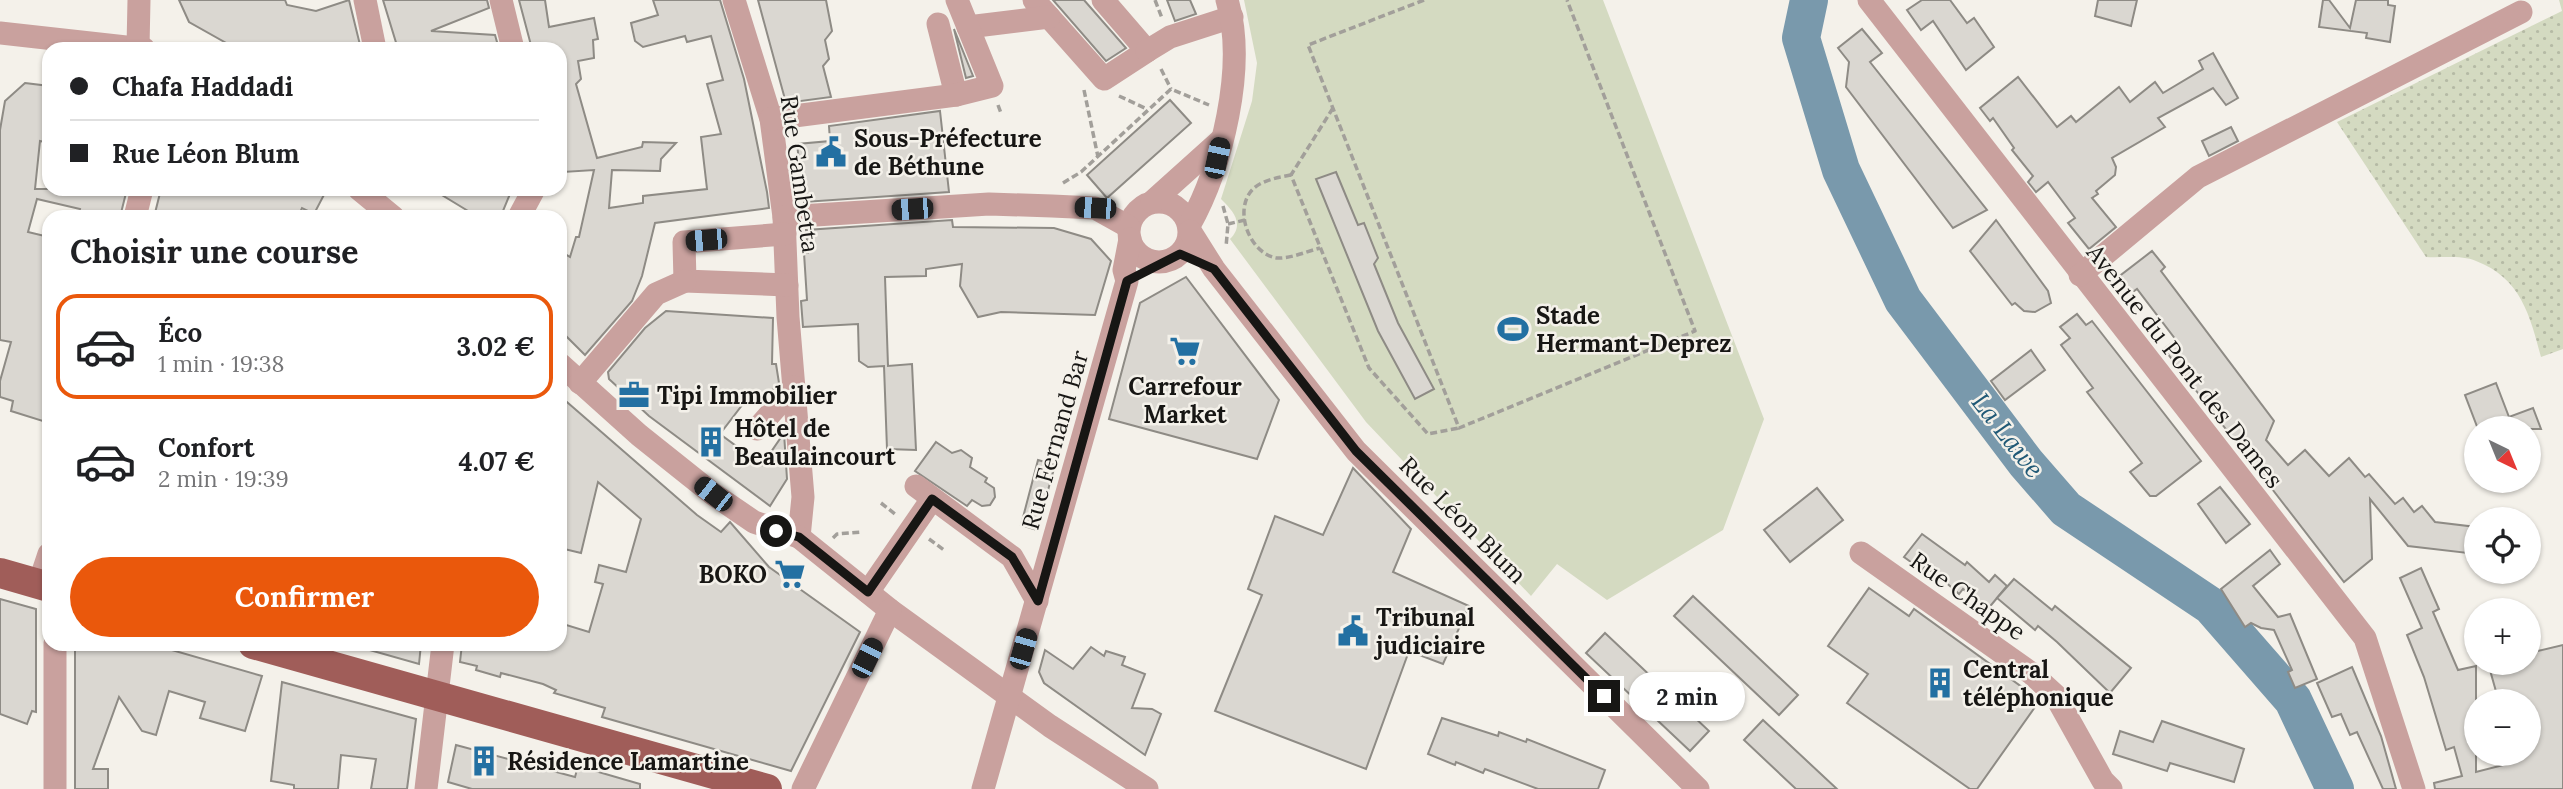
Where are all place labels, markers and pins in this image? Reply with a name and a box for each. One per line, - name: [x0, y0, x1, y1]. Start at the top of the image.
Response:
- place label: Sous-Préfecture de Béthune: [854, 123, 1042, 182]
- public building icon: Sous-Préfecture de Béthune: [814, 135, 848, 169]
- place label: Stade Hermant-Deprez: [1536, 300, 1732, 359]
- sports icon: Stade Hermant-Deprez: [1496, 312, 1530, 346]
- supermarket icon: Carrefour Market: [1168, 334, 1202, 368]
- place label: Carrefour Market: [1128, 371, 1242, 430]
- office icon: Tipi Immobilier: [617, 378, 651, 412]
- place label: Tipi Immobilier: [657, 380, 837, 411]
- place label: Hôtel de Beaulaincourt: [734, 413, 897, 472]
- building icon: Hôtel de Beaulaincourt: [694, 425, 728, 459]
- supermarket icon: BOKO: [773, 557, 807, 591]
- place label: BOKO: [698, 559, 767, 590]
- place label: Tribunal judiciaire: [1373, 602, 1485, 661]
- public building icon: Tribunal judiciaire: [1336, 614, 1370, 648]
- place label: Central téléphonique: [1963, 654, 2114, 713]
- building icon: Central téléphonique: [1923, 666, 1957, 700]
- building icon: Résidence Lamartine: [467, 744, 501, 778]
- place label: Résidence Lamartine: [507, 746, 749, 777]

